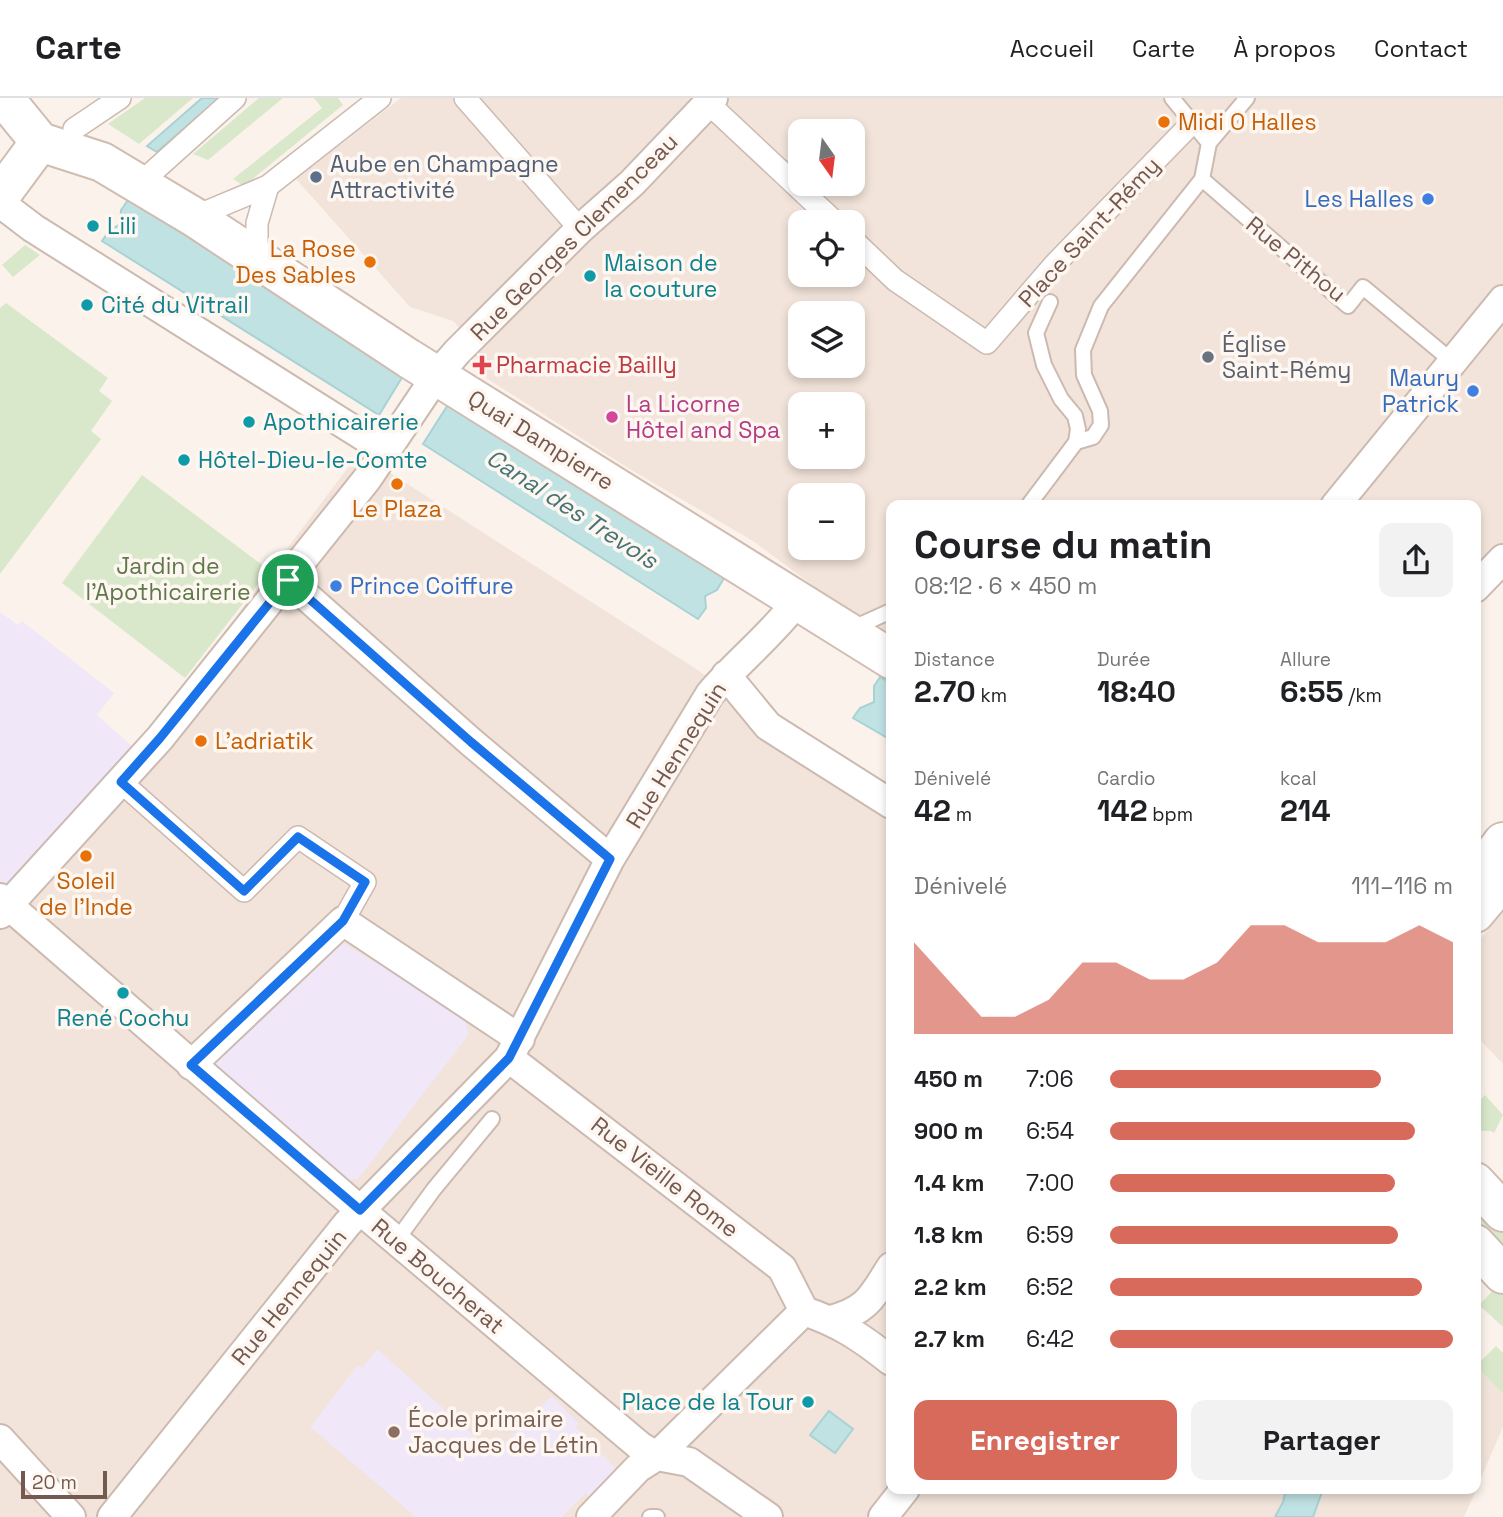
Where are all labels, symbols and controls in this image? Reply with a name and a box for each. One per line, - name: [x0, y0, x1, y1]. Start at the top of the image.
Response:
- text: Carte: [35, 27, 122, 69]
- text: Accueil: [1010, 33, 1094, 64]
- text: Carte: [1132, 33, 1195, 64]
- text: À propos: [1233, 33, 1336, 64]
- text: Contact: [1374, 33, 1468, 64]
- place label: Midi O Halles: [1178, 107, 1317, 137]
- marker: Midi O Halles: [1156, 114, 1172, 130]
- north arrow: [788, 119, 864, 196]
- map controls: [788, 119, 865, 560]
- street label: Rue Georges Clemenceau: [464, 127, 684, 347]
- place label: Aube en Champagne Attractivité: [330, 149, 559, 205]
- street label: Place Saint-Rémy: [1012, 151, 1166, 313]
- marker: Aube en Champagne Attractivité: [308, 169, 324, 185]
- place label: Les Halles: [1305, 184, 1414, 214]
- marker: Les Halles: [1420, 191, 1436, 207]
- street label: Rue Pithou: [1240, 209, 1352, 309]
- button: locate: [788, 210, 865, 287]
- place label: Lili: [107, 211, 136, 241]
- marker: Lili: [85, 218, 101, 234]
- place label: La Rose Des Sables: [236, 234, 356, 290]
- place label: Maison de la couture: [604, 248, 718, 304]
- marker: La Rose Des Sables: [362, 254, 378, 270]
- marker: Maison de la couture: [582, 268, 598, 284]
- place label: Cité du Vitrail: [101, 290, 249, 320]
- marker: Cité du Vitrail: [79, 297, 95, 313]
- button: layers: [788, 301, 865, 378]
- place label: Église Saint-Rémy: [1222, 329, 1351, 385]
- marker: Église Saint-Rémy: [1200, 349, 1216, 365]
- place label: Pharmacie Bailly: [496, 350, 677, 380]
- marker: Pharmacie Bailly: [474, 357, 490, 373]
- place label: Maury Patrick: [1382, 363, 1459, 419]
- street label: Quai Dampierre: [462, 383, 620, 497]
- marker: Maury Patrick: [1465, 383, 1481, 399]
- place label: La Licorne Hôtel and Spa: [626, 389, 780, 445]
- button: +: [788, 392, 865, 469]
- place label: Apothicairerie: [263, 407, 419, 437]
- marker: La Licorne Hôtel and Spa: [604, 409, 620, 425]
- marker: Apothicairerie: [241, 414, 257, 430]
- water label: Canal des Trevois: [481, 442, 665, 576]
- place label: Hôtel-Dieu-le-Comte: [198, 445, 428, 475]
- marker: Hôtel-Dieu-le-Comte: [176, 452, 192, 468]
- marker: Le Plaza: [389, 476, 405, 492]
- button: −: [788, 483, 865, 560]
- place label: Le Plaza: [352, 494, 442, 524]
- text: Course du matin: [914, 521, 1212, 569]
- button: share: [1379, 523, 1453, 597]
- pin: [258, 550, 318, 610]
- park label: Jardin de l'Apothicairerie: [85, 551, 251, 607]
- icon: arrive: [269, 561, 307, 599]
- place label: Prince Coiffure: [350, 571, 514, 601]
- text: 08:12 · 6 × 450 m: [914, 571, 1097, 601]
- marker: Prince Coiffure: [328, 578, 344, 594]
- text: Distance: [914, 647, 995, 672]
- text: Durée: [1097, 647, 1151, 672]
- text: Allure: [1280, 647, 1331, 672]
- text: 2.70: [914, 672, 976, 711]
- text: 18:40: [1097, 672, 1176, 711]
- text: 6:55: [1280, 672, 1343, 711]
- street label: Rue Hennequin: [619, 676, 733, 834]
- text: km: [976, 683, 1007, 708]
- text: /km: [1343, 683, 1382, 708]
- place label: L'adriatik: [215, 726, 314, 756]
- marker: L'adriatik: [193, 733, 209, 749]
- text: Dénivelé: [914, 766, 991, 791]
- text: Cardio: [1097, 766, 1156, 791]
- text: kcal: [1280, 766, 1317, 791]
- text: 42: [914, 791, 951, 830]
- text: 142: [1097, 791, 1147, 830]
- text: 214: [1280, 791, 1330, 830]
- text: m: [951, 802, 972, 827]
- text: bpm: [1147, 802, 1193, 827]
- marker: Soleil de l'Inde: [78, 848, 94, 864]
- place label: Soleil de l'Inde: [39, 866, 133, 922]
- text: Dénivelé: [914, 871, 1007, 901]
- text: 111–116 m: [1351, 871, 1453, 901]
- marker: René Cochu: [115, 985, 131, 1001]
- place label: René Cochu: [57, 1003, 189, 1033]
- text: 450 m: [914, 1064, 983, 1094]
- text: 7:06: [1026, 1064, 1074, 1094]
- street label: Rue Vieille Rome: [585, 1110, 745, 1244]
- text: 900 m: [914, 1116, 984, 1146]
- text: 6:54: [1026, 1116, 1074, 1146]
- text: 1.4 km: [914, 1168, 984, 1198]
- text: 7:00: [1026, 1168, 1074, 1198]
- street label: Rue Boucherat: [365, 1212, 511, 1340]
- text: 1.8 km: [914, 1220, 984, 1250]
- text: 6:59: [1026, 1220, 1074, 1250]
- street label: Rue Hennequin: [225, 1223, 353, 1371]
- text: 2.2 km: [914, 1272, 987, 1302]
- text: 6:52: [1026, 1272, 1073, 1302]
- text: 2.7 km: [914, 1324, 985, 1354]
- text: 6:42: [1026, 1324, 1074, 1354]
- place label: Place de la Tour: [622, 1387, 794, 1417]
- marker: Place de la Tour: [800, 1394, 816, 1410]
- button: Enregistrer: [914, 1400, 1177, 1480]
- button: Partager: [1191, 1400, 1453, 1480]
- place label: École primaire Jacques de Létin: [408, 1404, 599, 1460]
- marker: École primaire Jacques de Létin: [386, 1424, 402, 1440]
- scale bar: [21, 1468, 107, 1500]
- text: 20 m: [32, 1470, 77, 1495]

